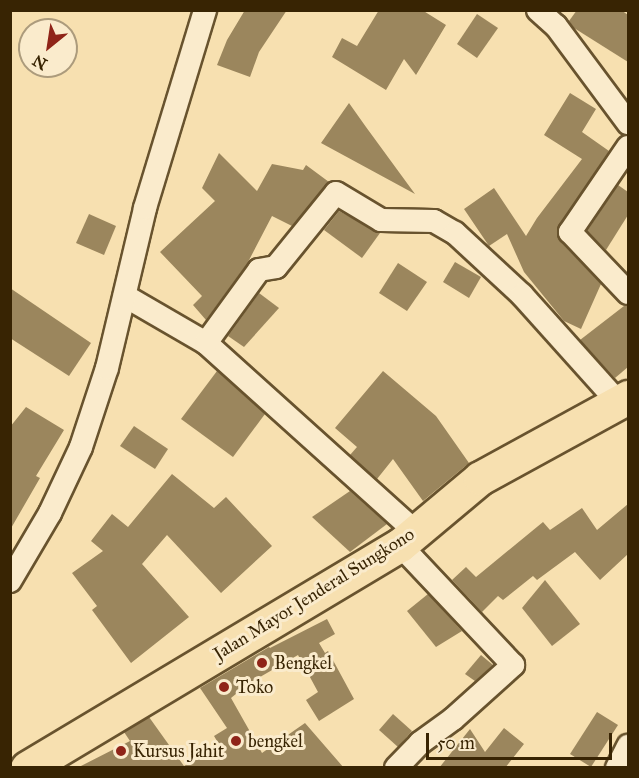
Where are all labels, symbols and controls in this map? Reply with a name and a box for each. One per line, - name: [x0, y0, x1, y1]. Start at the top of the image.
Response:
- north arrow: [18, 18, 78, 78]
- text: N: [29, 51, 50, 74]
- street label: Jalan Mayor Jenderal Sungkono: [210, 523, 418, 665]
- place label: Bengkel: [274, 652, 332, 674]
- marker: Bengkel: [255, 656, 269, 670]
- place label: Toko: [236, 676, 273, 698]
- marker: Toko: [217, 680, 231, 694]
- scale bar: [429, 721, 615, 759]
- place label: bengkel: [248, 730, 303, 752]
- text: 50 m: [437, 732, 475, 754]
- marker: bengkel: [229, 734, 243, 748]
- place label: Kursus Jahit: [133, 740, 224, 762]
- marker: Kursus Jahit: [114, 744, 128, 758]

